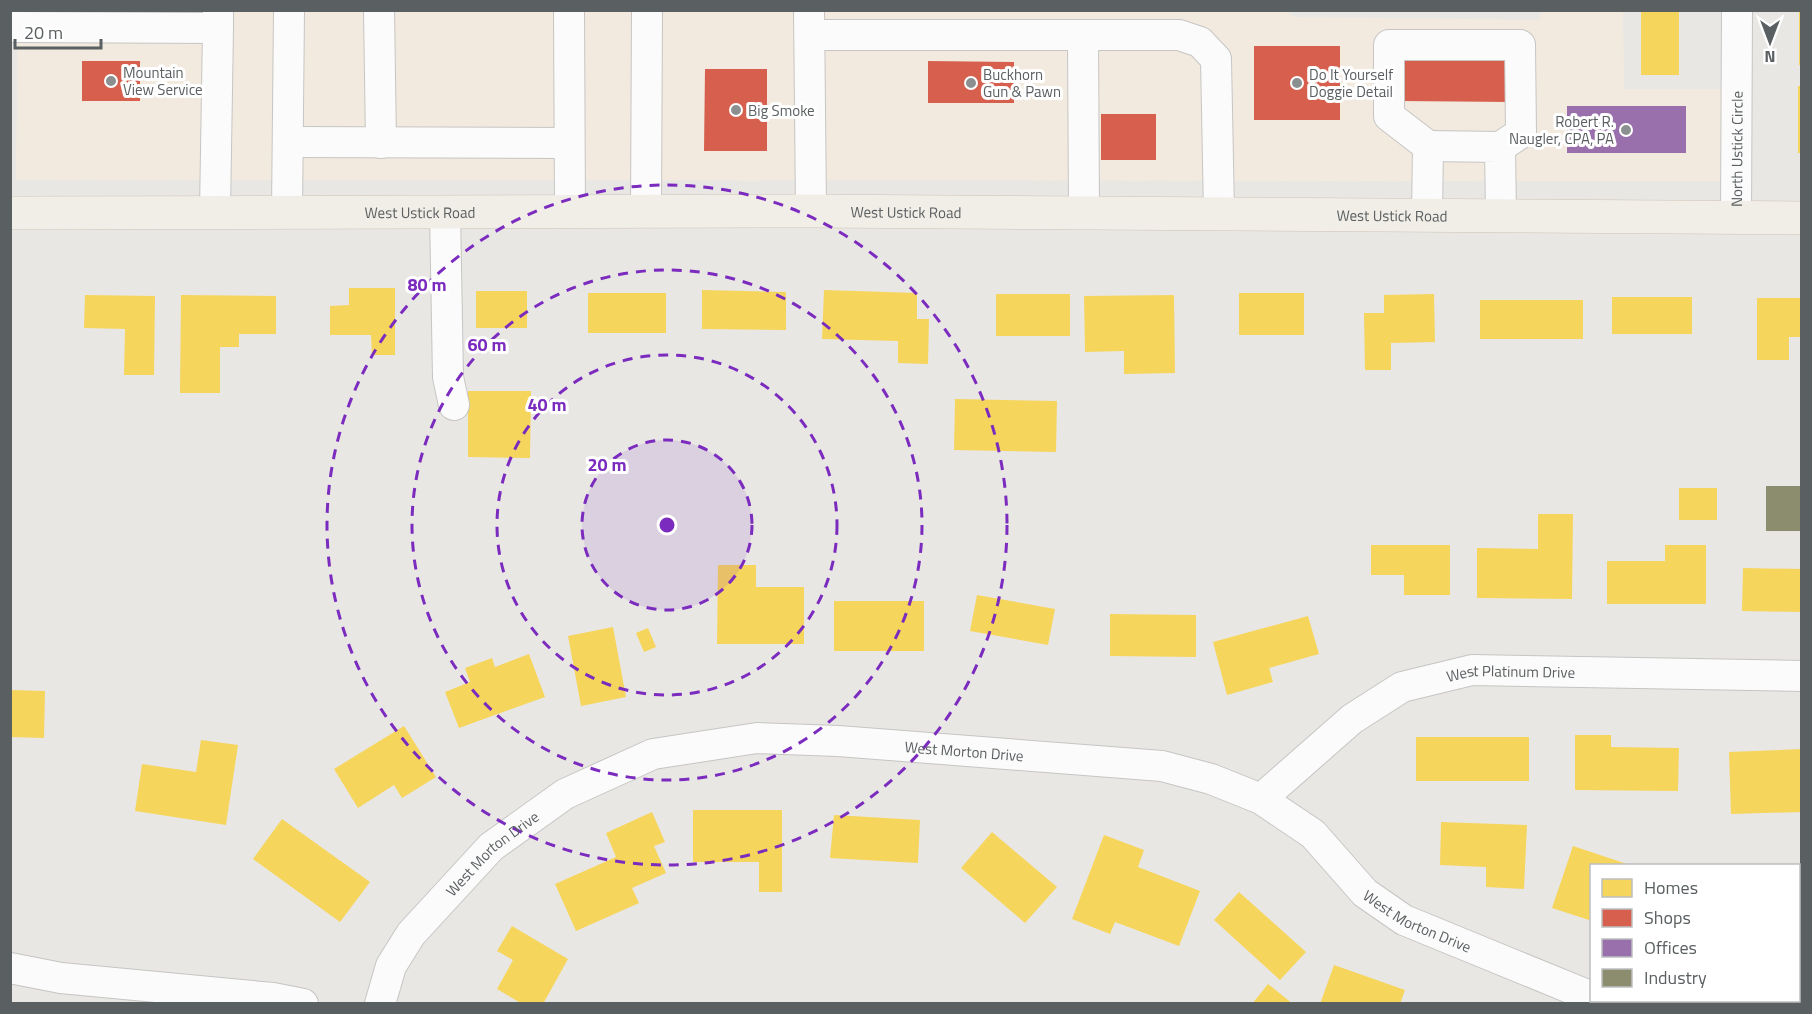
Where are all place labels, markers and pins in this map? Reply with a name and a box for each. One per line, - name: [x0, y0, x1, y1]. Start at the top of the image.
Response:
- place label: Mountain View Service: [123, 61, 203, 101]
- place label: Buckhorn Gun & Pawn: [983, 63, 1061, 103]
- place label: Do It Yourself Doggie Detail: [1309, 63, 1393, 103]
- marker: Mountain View Service: [104, 74, 118, 88]
- marker: Buckhorn Gun & Pawn: [964, 76, 978, 90]
- marker: Do It Yourself Doggie Detail: [1290, 76, 1304, 90]
- place label: Big Smoke: [748, 99, 815, 122]
- marker: Big Smoke: [729, 103, 743, 117]
- place label: Robert R. Naugler, CPA, PA: [1509, 110, 1614, 150]
- marker: Robert R. Naugler, CPA, PA: [1619, 123, 1633, 137]
- centre of rings: [657, 515, 677, 535]

